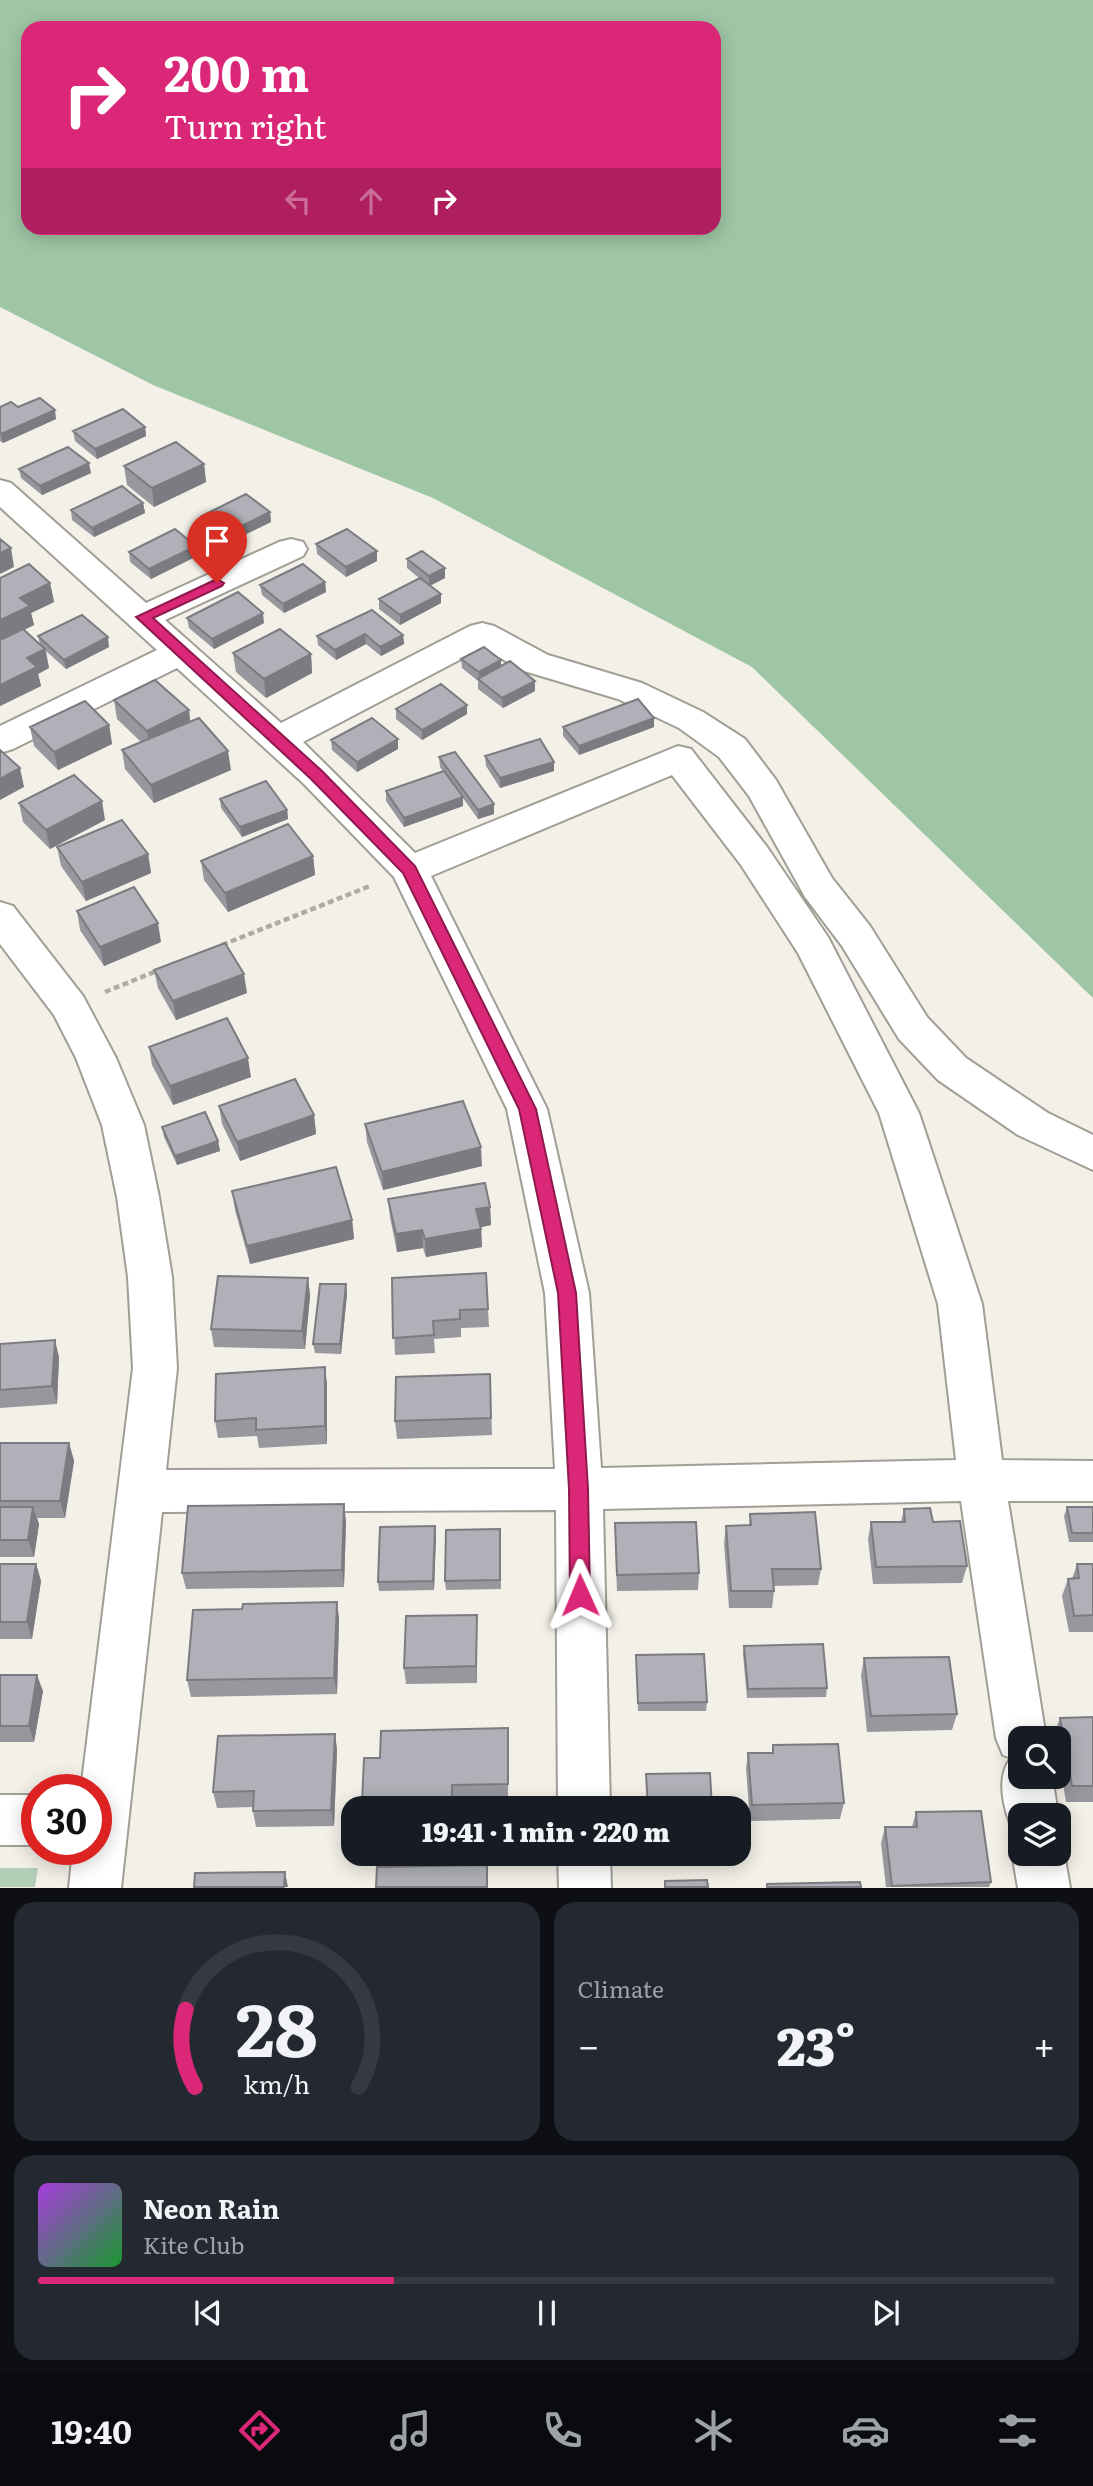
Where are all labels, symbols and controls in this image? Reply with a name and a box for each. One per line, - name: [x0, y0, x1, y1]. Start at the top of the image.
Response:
- text: 200 m: [164, 34, 309, 107]
- icon: right: [49, 49, 140, 140]
- text: Turn right: [164, 101, 326, 149]
- icon: left: [279, 182, 317, 220]
- icon: ahead: [352, 182, 390, 220]
- icon: right: [425, 182, 463, 220]
- pin: [187, 511, 247, 583]
- icon: arrive: [198, 522, 236, 560]
- position arrow: [543, 1558, 617, 1632]
- map controls: [1008, 1726, 1071, 1866]
- button: search: [1008, 1726, 1071, 1789]
- speed limit sign: 30: [21, 1774, 112, 1865]
- button: layers: [1008, 1803, 1071, 1866]
- text: 19:41 · 1 min · 220 m: [422, 1811, 670, 1850]
- text: Climate: [578, 1971, 664, 2005]
- text: 28: [236, 1972, 318, 2080]
- text: 23°: [777, 2005, 856, 2082]
- text: −: [578, 2015, 600, 2072]
- text: +: [1033, 2015, 1055, 2072]
- text: km/h: [243, 2065, 310, 2102]
- text: Neon Rain: [143, 2188, 280, 2227]
- text: Kite Club: [143, 2227, 244, 2261]
- icon: previous: [189, 2294, 227, 2332]
- icon: pause: [528, 2294, 566, 2332]
- icon: next: [867, 2294, 905, 2332]
- text: 19:40: [51, 2406, 132, 2454]
- icon: directions: [235, 2406, 284, 2455]
- icon: music: [386, 2406, 435, 2455]
- icon: phone: [538, 2406, 587, 2455]
- icon: climate: [689, 2406, 738, 2455]
- icon: car: [841, 2406, 890, 2455]
- icon: filters: [993, 2406, 1042, 2455]

